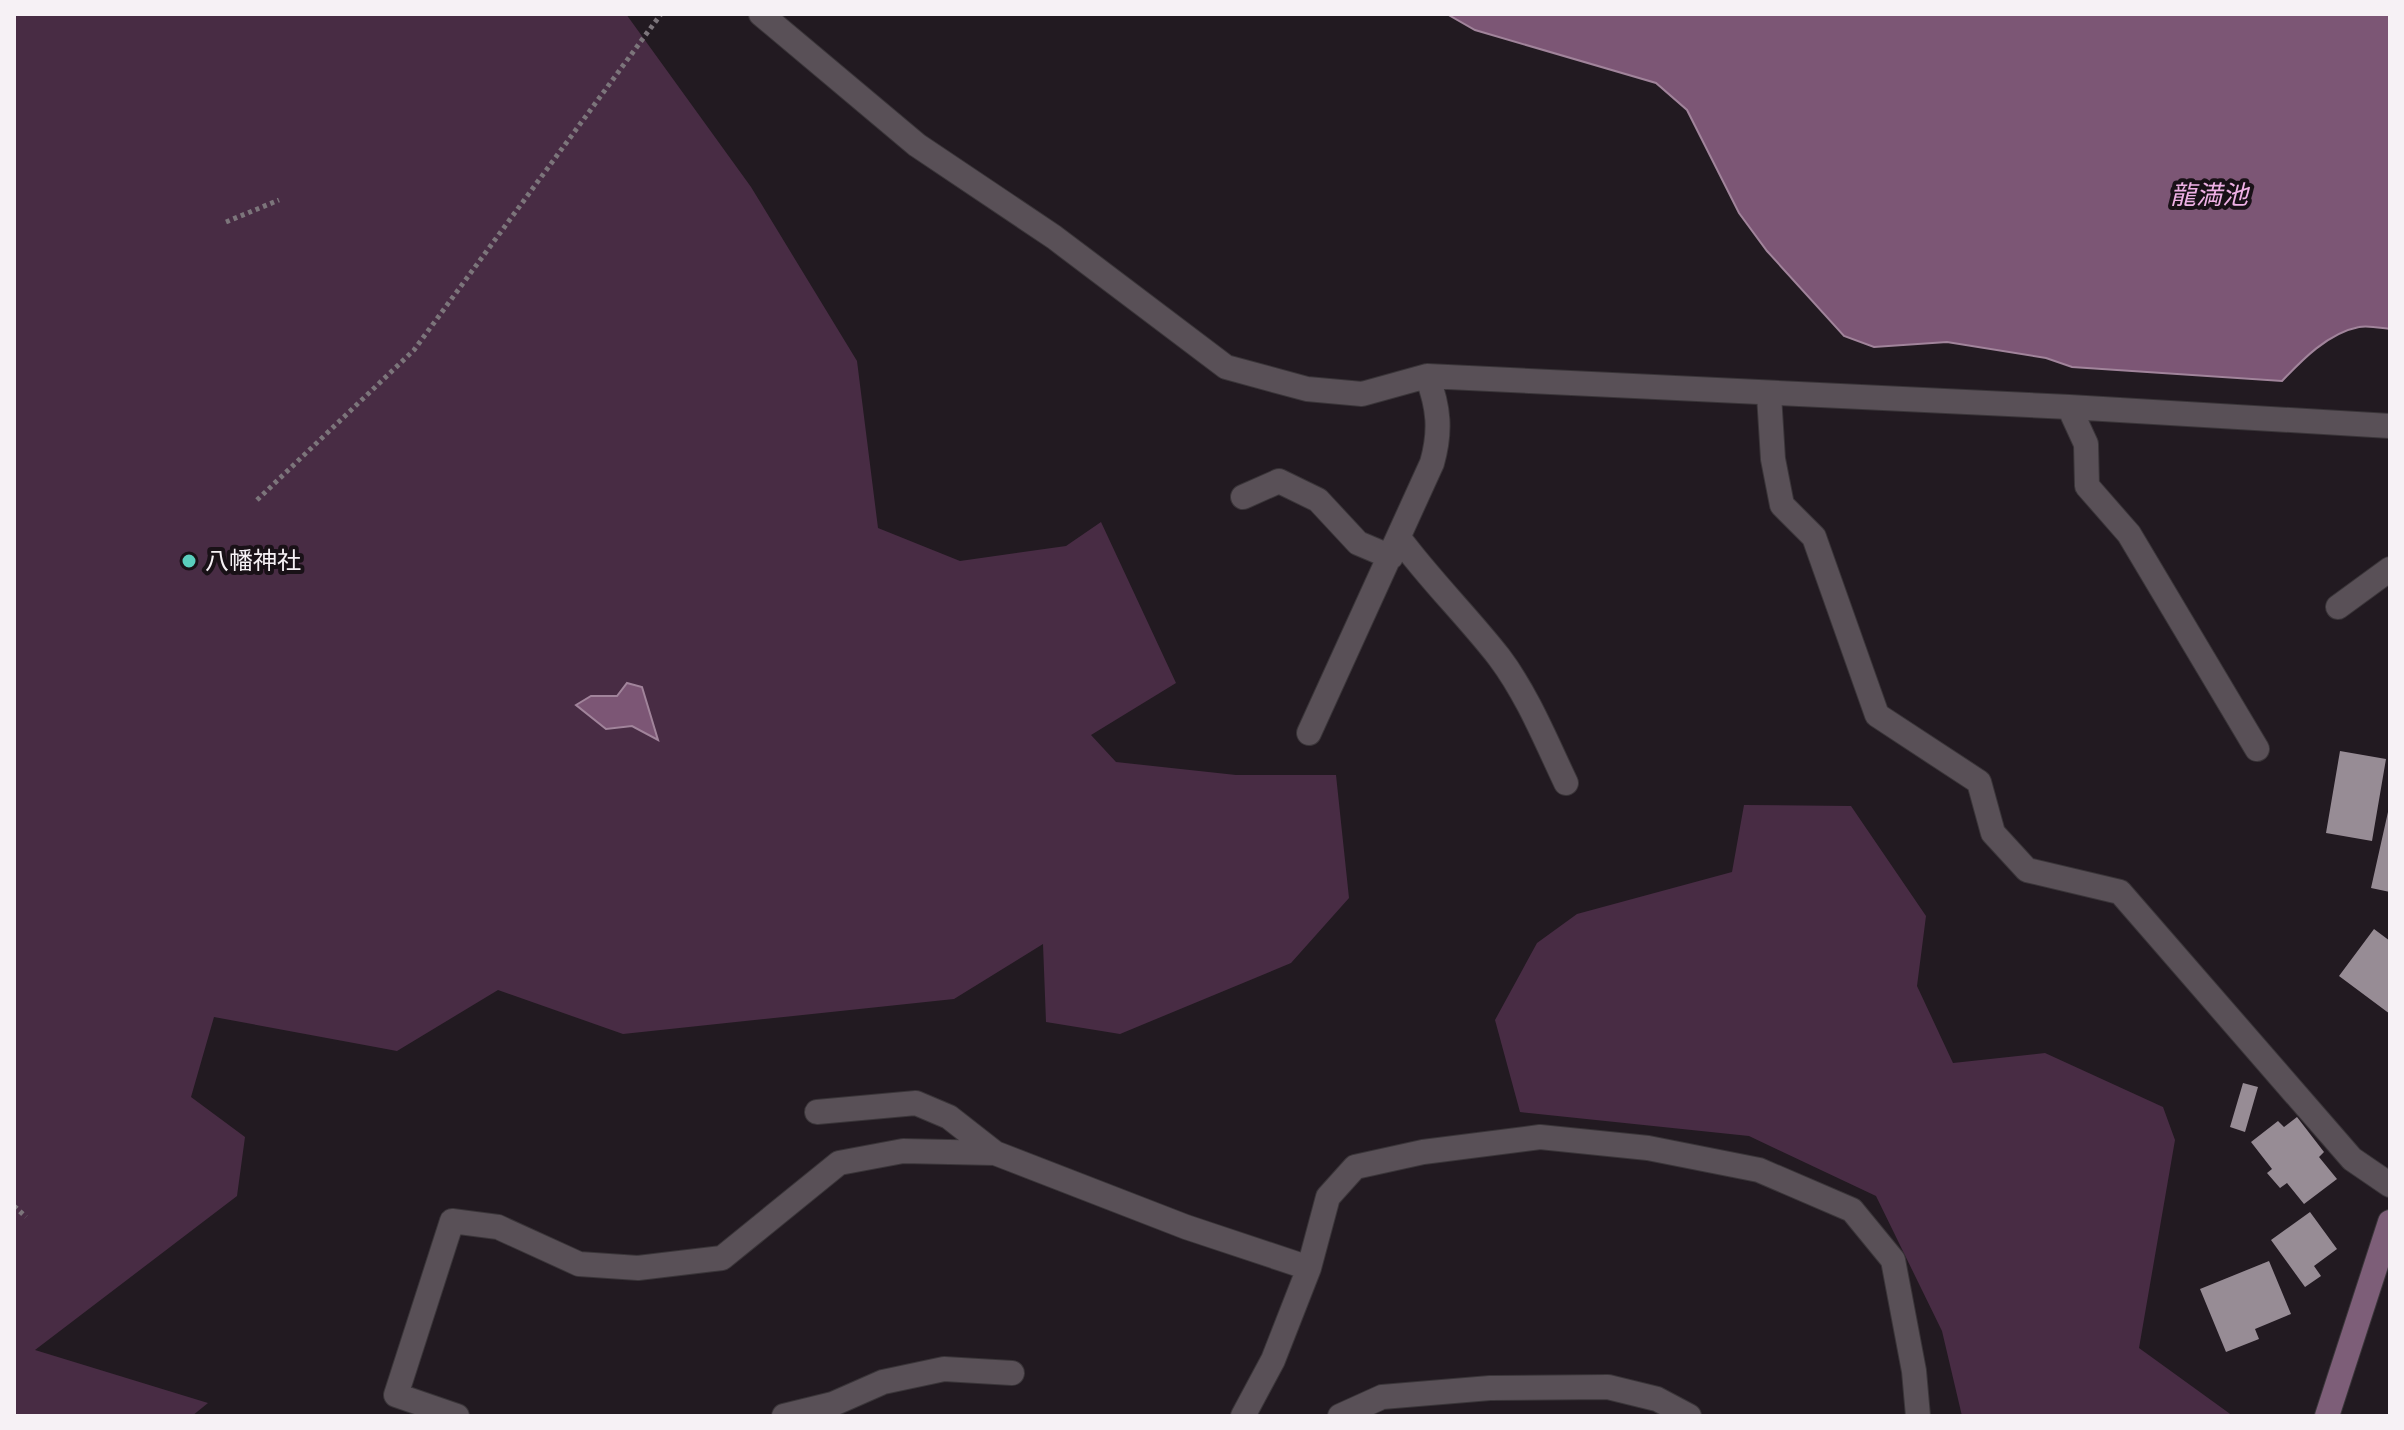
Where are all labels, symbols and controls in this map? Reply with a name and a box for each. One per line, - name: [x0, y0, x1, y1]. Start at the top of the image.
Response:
- water label: 龍満池: [2170, 180, 2251, 210]
- place label: 八幡神社: [205, 547, 301, 575]
- marker: 八幡神社: [180, 552, 198, 570]

